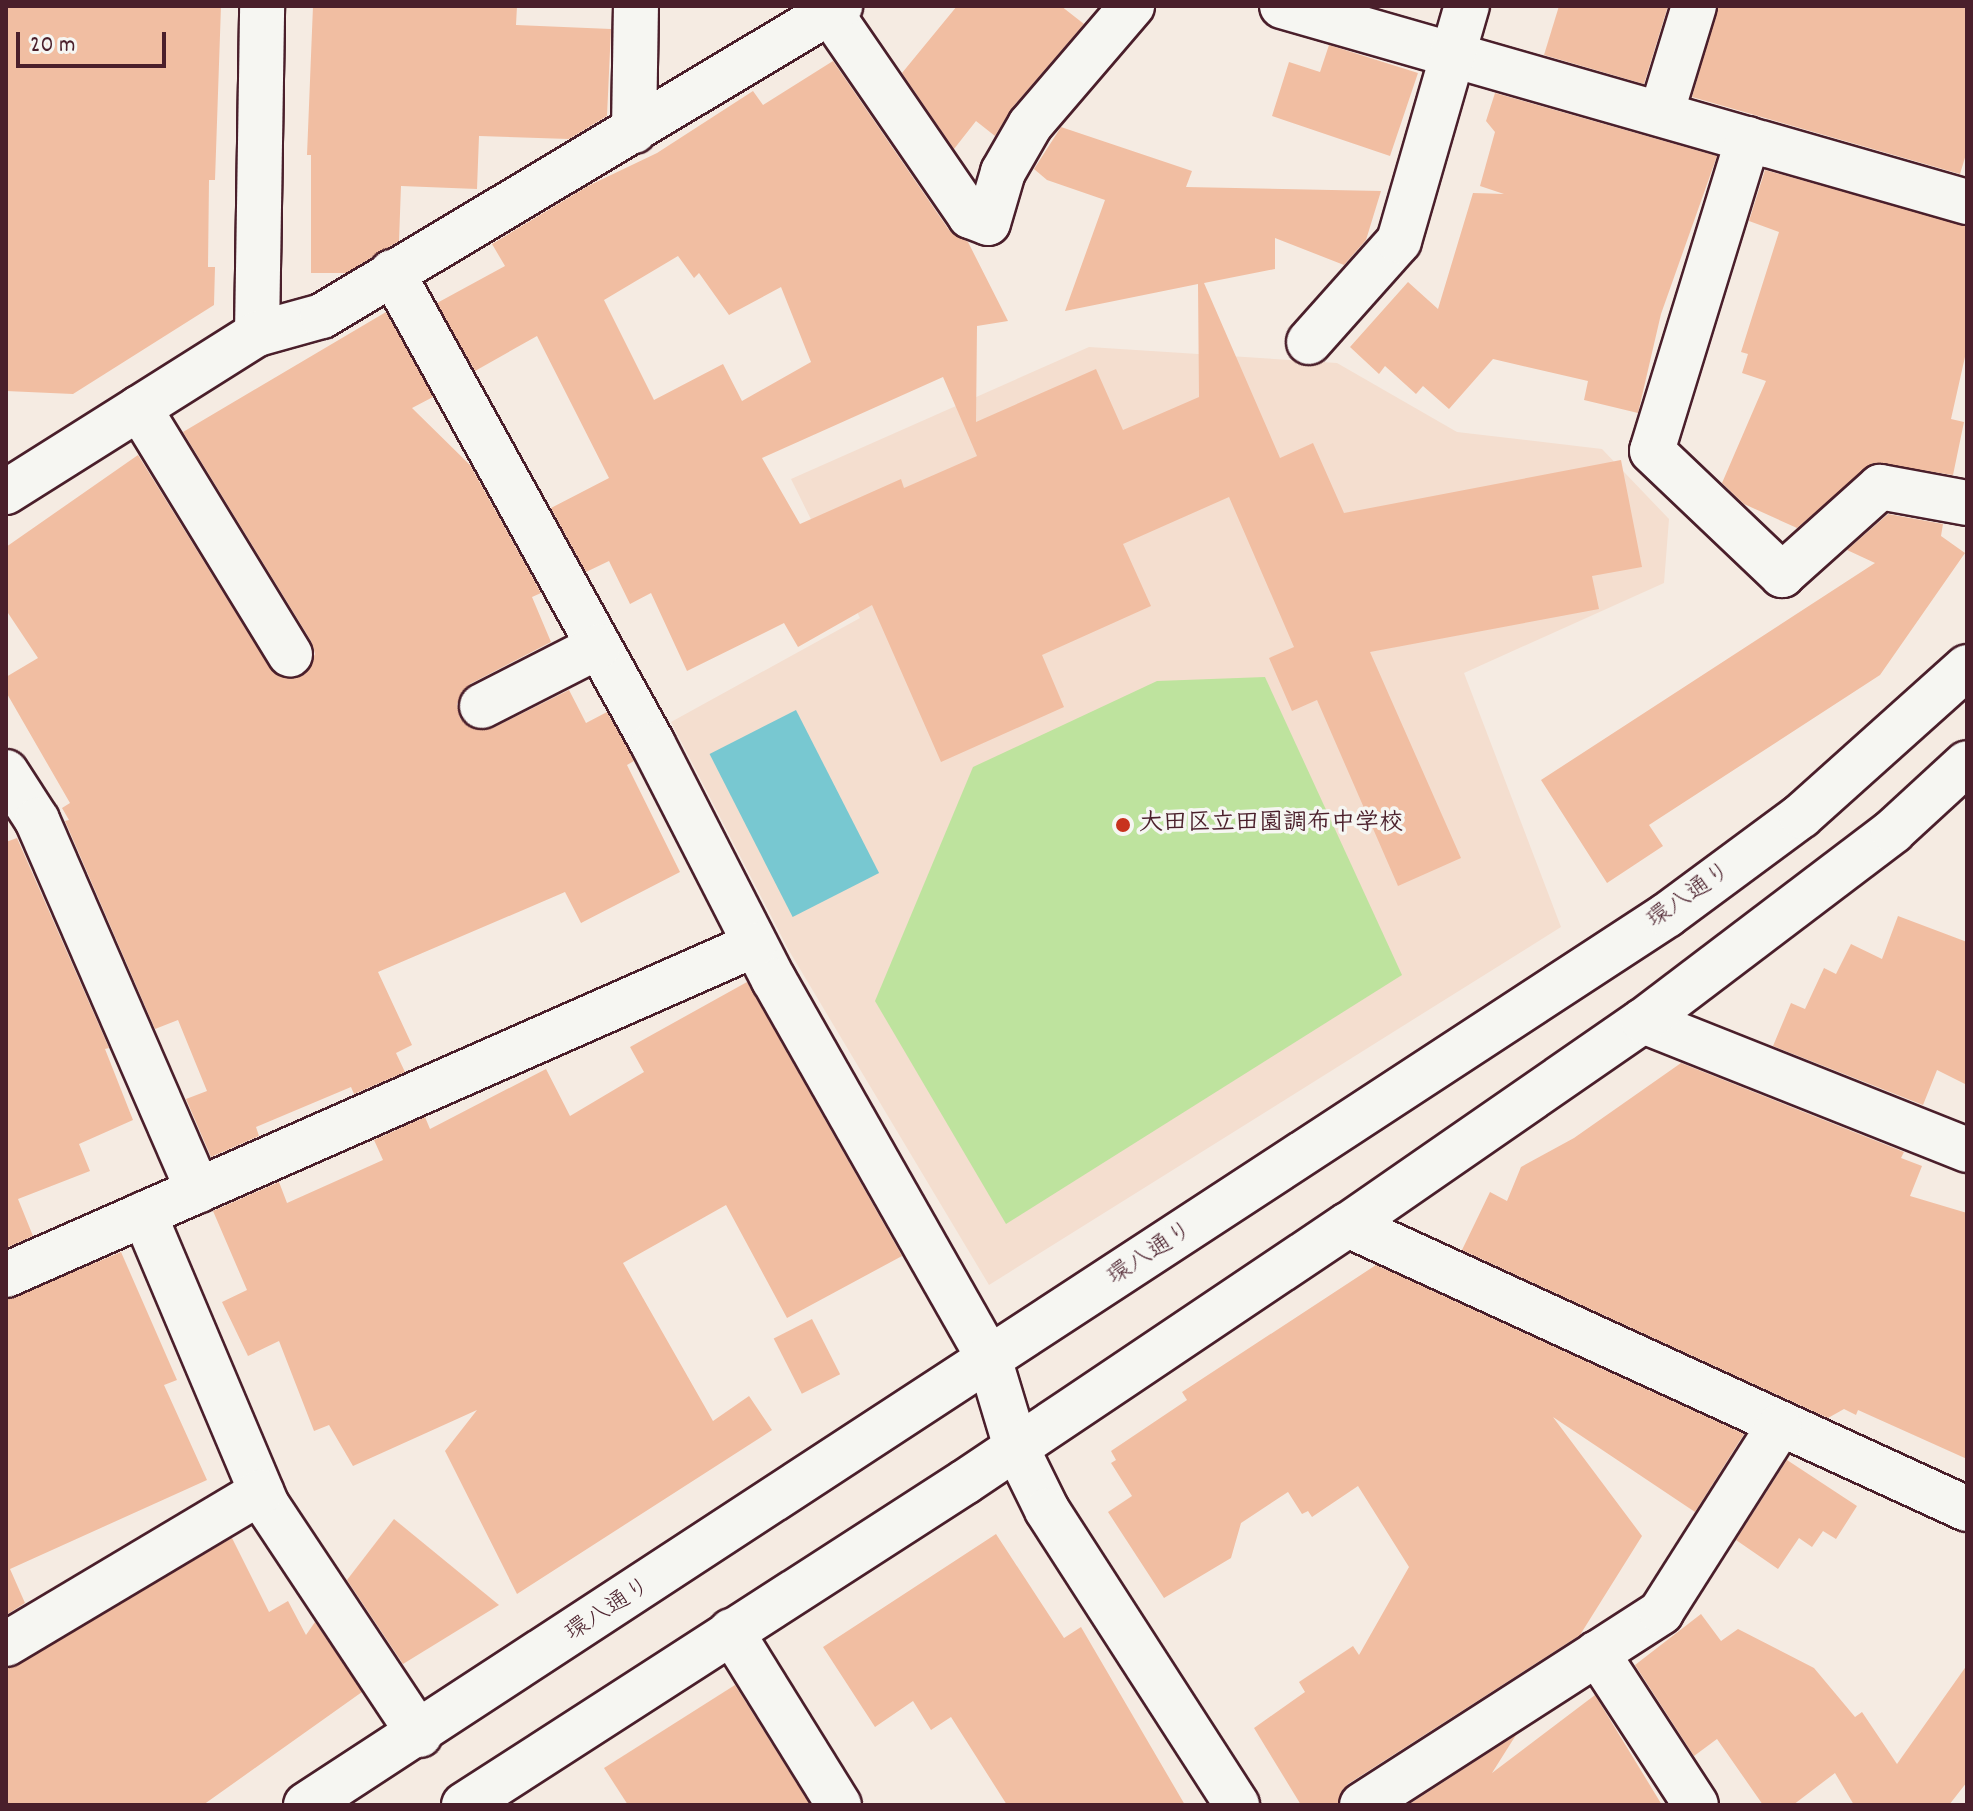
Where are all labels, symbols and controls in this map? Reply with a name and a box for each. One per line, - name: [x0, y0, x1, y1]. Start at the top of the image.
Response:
- scale bar: [20, 16, 170, 66]
- text: 20 m: [30, 29, 76, 63]
- place label: 大田区立田園調布中学校: [1139, 811, 1403, 839]
- marker: 大田区立田園調布中学校: [1114, 816, 1132, 834]
- street label: 環八通り: [1642, 858, 1738, 936]
- street label: 環八通り: [1103, 1217, 1199, 1293]
- street label: 環八通り: [561, 1573, 657, 1649]

